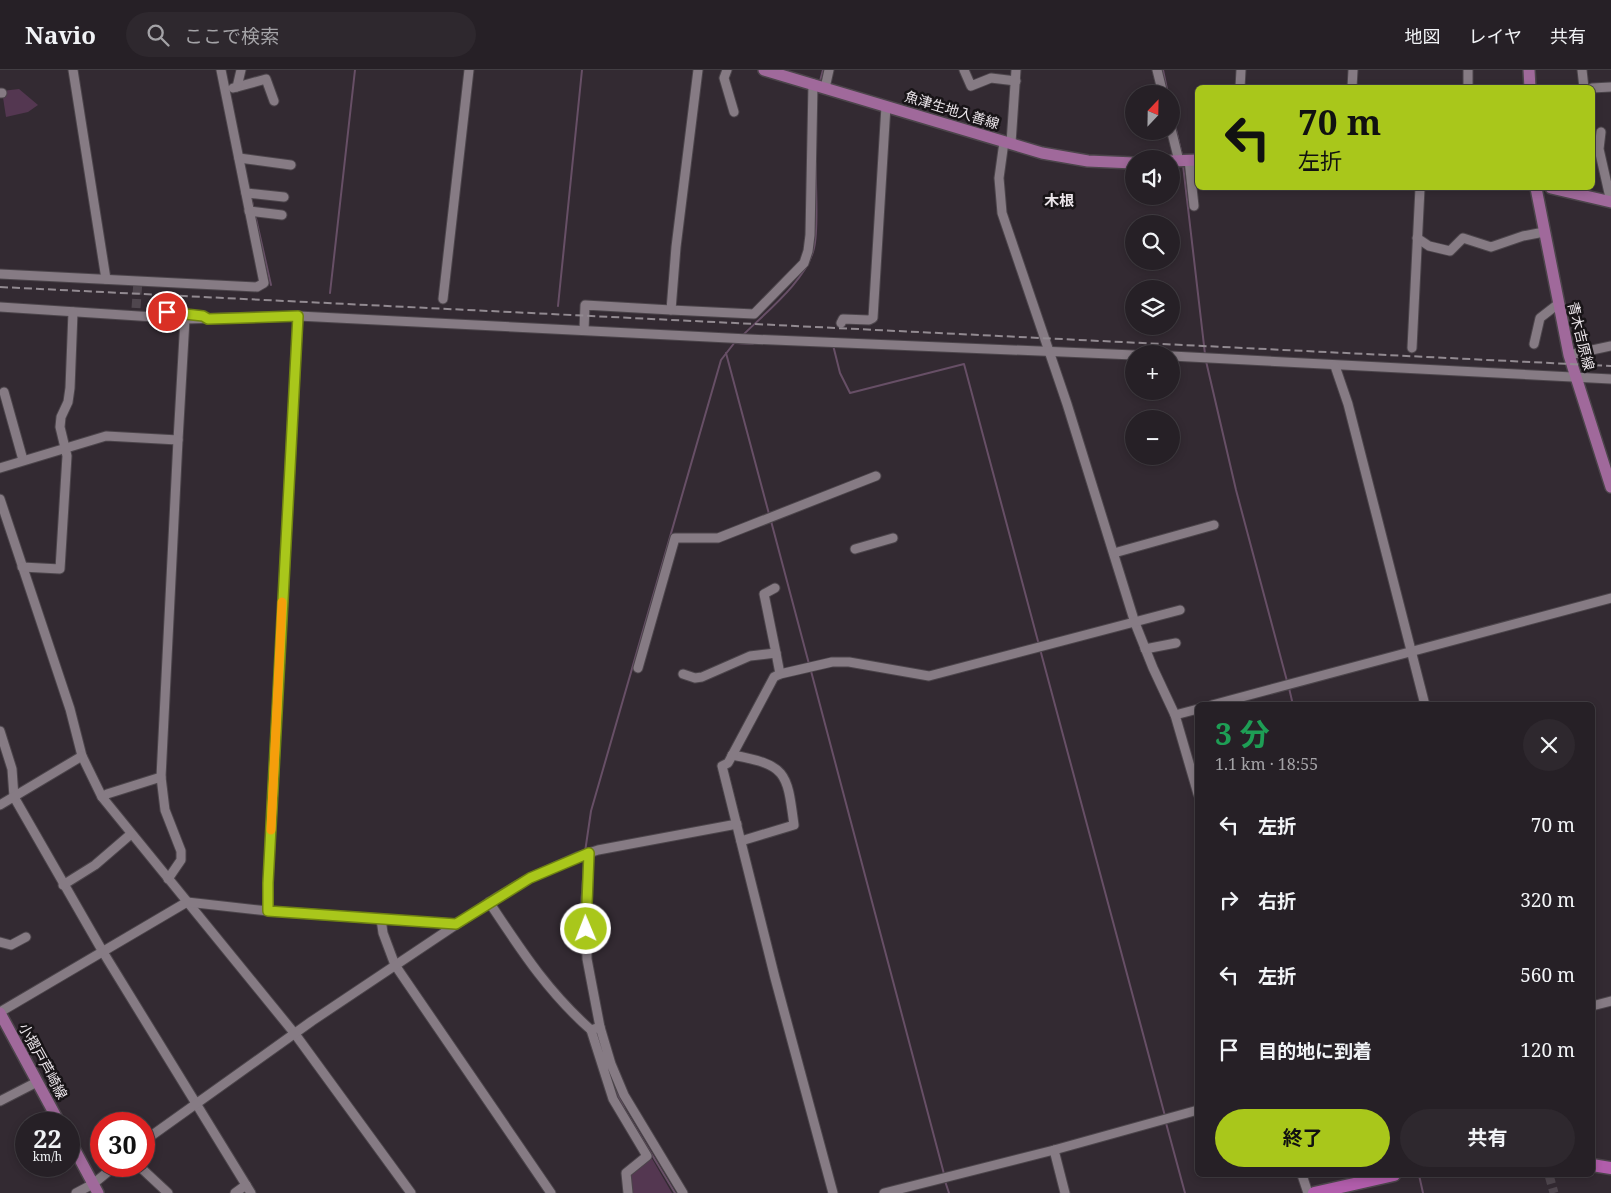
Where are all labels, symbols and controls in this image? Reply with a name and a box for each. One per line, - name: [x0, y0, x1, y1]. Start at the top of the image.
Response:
- search box: [126, 12, 476, 57]
- text: Navio: [25, 18, 96, 51]
- icon: search: [144, 21, 172, 49]
- text: ここで検索: [184, 23, 279, 49]
- text: 地図: [1405, 24, 1441, 48]
- text: レイヤ: [1469, 24, 1522, 48]
- text: 共有: [1550, 24, 1586, 48]
- north arrow: [1125, 85, 1180, 140]
- map controls: [1125, 85, 1180, 465]
- street label: 魚津生地入善線: [903, 86, 1002, 133]
- text: 70 m: [1298, 98, 1381, 145]
- icon: left: [1215, 105, 1280, 170]
- text: 左折: [1298, 145, 1342, 175]
- button: sound: [1125, 150, 1180, 205]
- district label: 木根: [1044, 190, 1074, 210]
- button: search: [1125, 215, 1180, 270]
- button: layers: [1125, 280, 1180, 335]
- pin: [146, 291, 188, 333]
- icon: arrive: [153, 298, 181, 326]
- street label: 青木吉原線: [1564, 300, 1599, 372]
- button: +: [1125, 345, 1180, 400]
- button: −: [1125, 410, 1180, 465]
- text: 3 分: [1215, 713, 1270, 754]
- button: close: [1523, 719, 1575, 771]
- text: 1.1 km · 18:55: [1215, 753, 1318, 775]
- icon: left: [1215, 811, 1243, 839]
- text: 70 m: [1531, 812, 1575, 838]
- text: 左折: [1258, 813, 1296, 839]
- icon: right: [1215, 886, 1243, 914]
- text: 320 m: [1520, 887, 1575, 913]
- text: 右折: [1258, 888, 1296, 914]
- position arrow: [559, 902, 611, 954]
- icon: left: [1215, 961, 1243, 989]
- text: 560 m: [1520, 962, 1575, 988]
- text: 左折: [1258, 963, 1296, 989]
- street label: 小摺戸芦崎線: [15, 1019, 72, 1102]
- icon: arrive: [1215, 1036, 1243, 1064]
- text: 120 m: [1520, 1037, 1575, 1063]
- text: 目的地に到着: [1258, 1038, 1372, 1064]
- button: 終了: [1215, 1109, 1390, 1167]
- button: 共有: [1400, 1109, 1575, 1167]
- speed limit sign: 30: [90, 1112, 155, 1177]
- text: 22: [33, 1121, 62, 1155]
- text: km/h: [33, 1148, 62, 1165]

